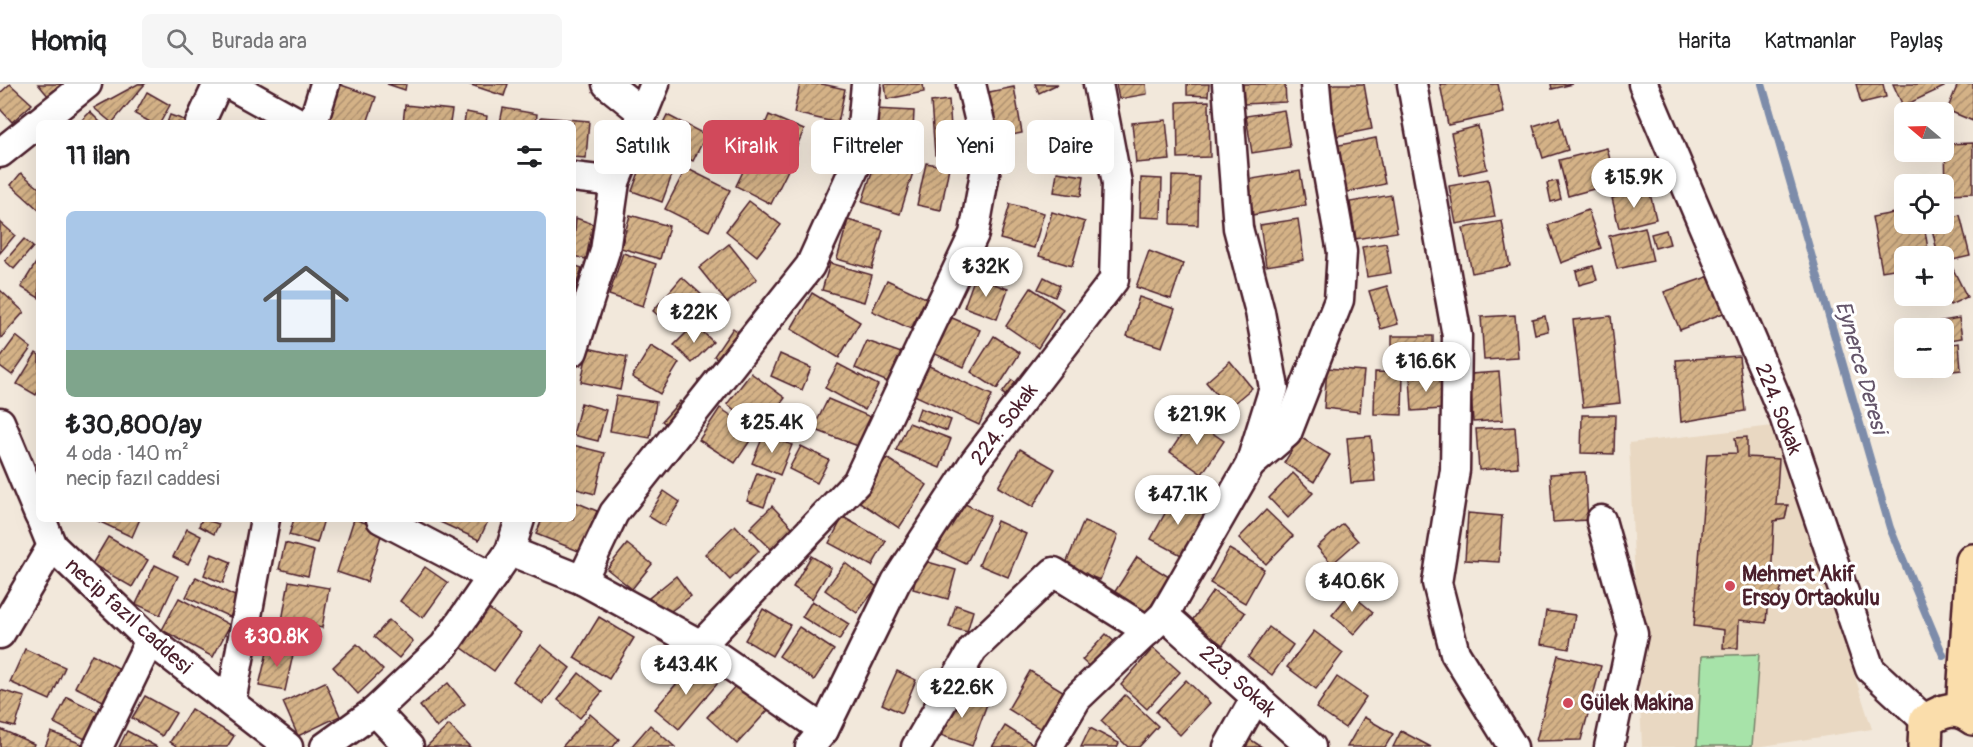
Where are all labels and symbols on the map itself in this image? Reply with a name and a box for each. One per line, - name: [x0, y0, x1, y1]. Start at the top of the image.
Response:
- north arrow: [1894, 102, 1954, 162]
- pin: ₺15.9K: [1585, 158, 1683, 209]
- pin: ₺32K: [950, 247, 1022, 298]
- pin: ₺22K: [658, 293, 730, 344]
- water label: Eynerce Deresi: [1829, 298, 1894, 441]
- pin: ₺16.6K: [1377, 342, 1475, 393]
- street label: 224. Sokak: [1749, 360, 1808, 459]
- street label: 224. Sokak: [965, 378, 1044, 471]
- pin: ₺21.9K: [1148, 395, 1246, 446]
- pin: ₺25.4K: [723, 403, 821, 454]
- pin: ₺47.1K: [1129, 475, 1227, 526]
- street label: necip fazıl caddesi: [60, 552, 198, 681]
- place label: Mehmet Akif Ersoy Ortaokulu: [1742, 561, 1880, 612]
- pin: ₺40.6K: [1303, 562, 1401, 613]
- marker: Mehmet Akif Ersoy Ortaokulu: [1723, 579, 1737, 593]
- pin: ₺30.8K: [228, 617, 326, 668]
- street label: 223. Sokak: [1194, 640, 1282, 723]
- pin: ₺43.4K: [637, 645, 735, 696]
- pin: ₺22.6K: [913, 668, 1011, 719]
- place label: Gülek Makina: [1580, 690, 1694, 717]
- marker: Gülek Makina: [1561, 696, 1575, 710]

